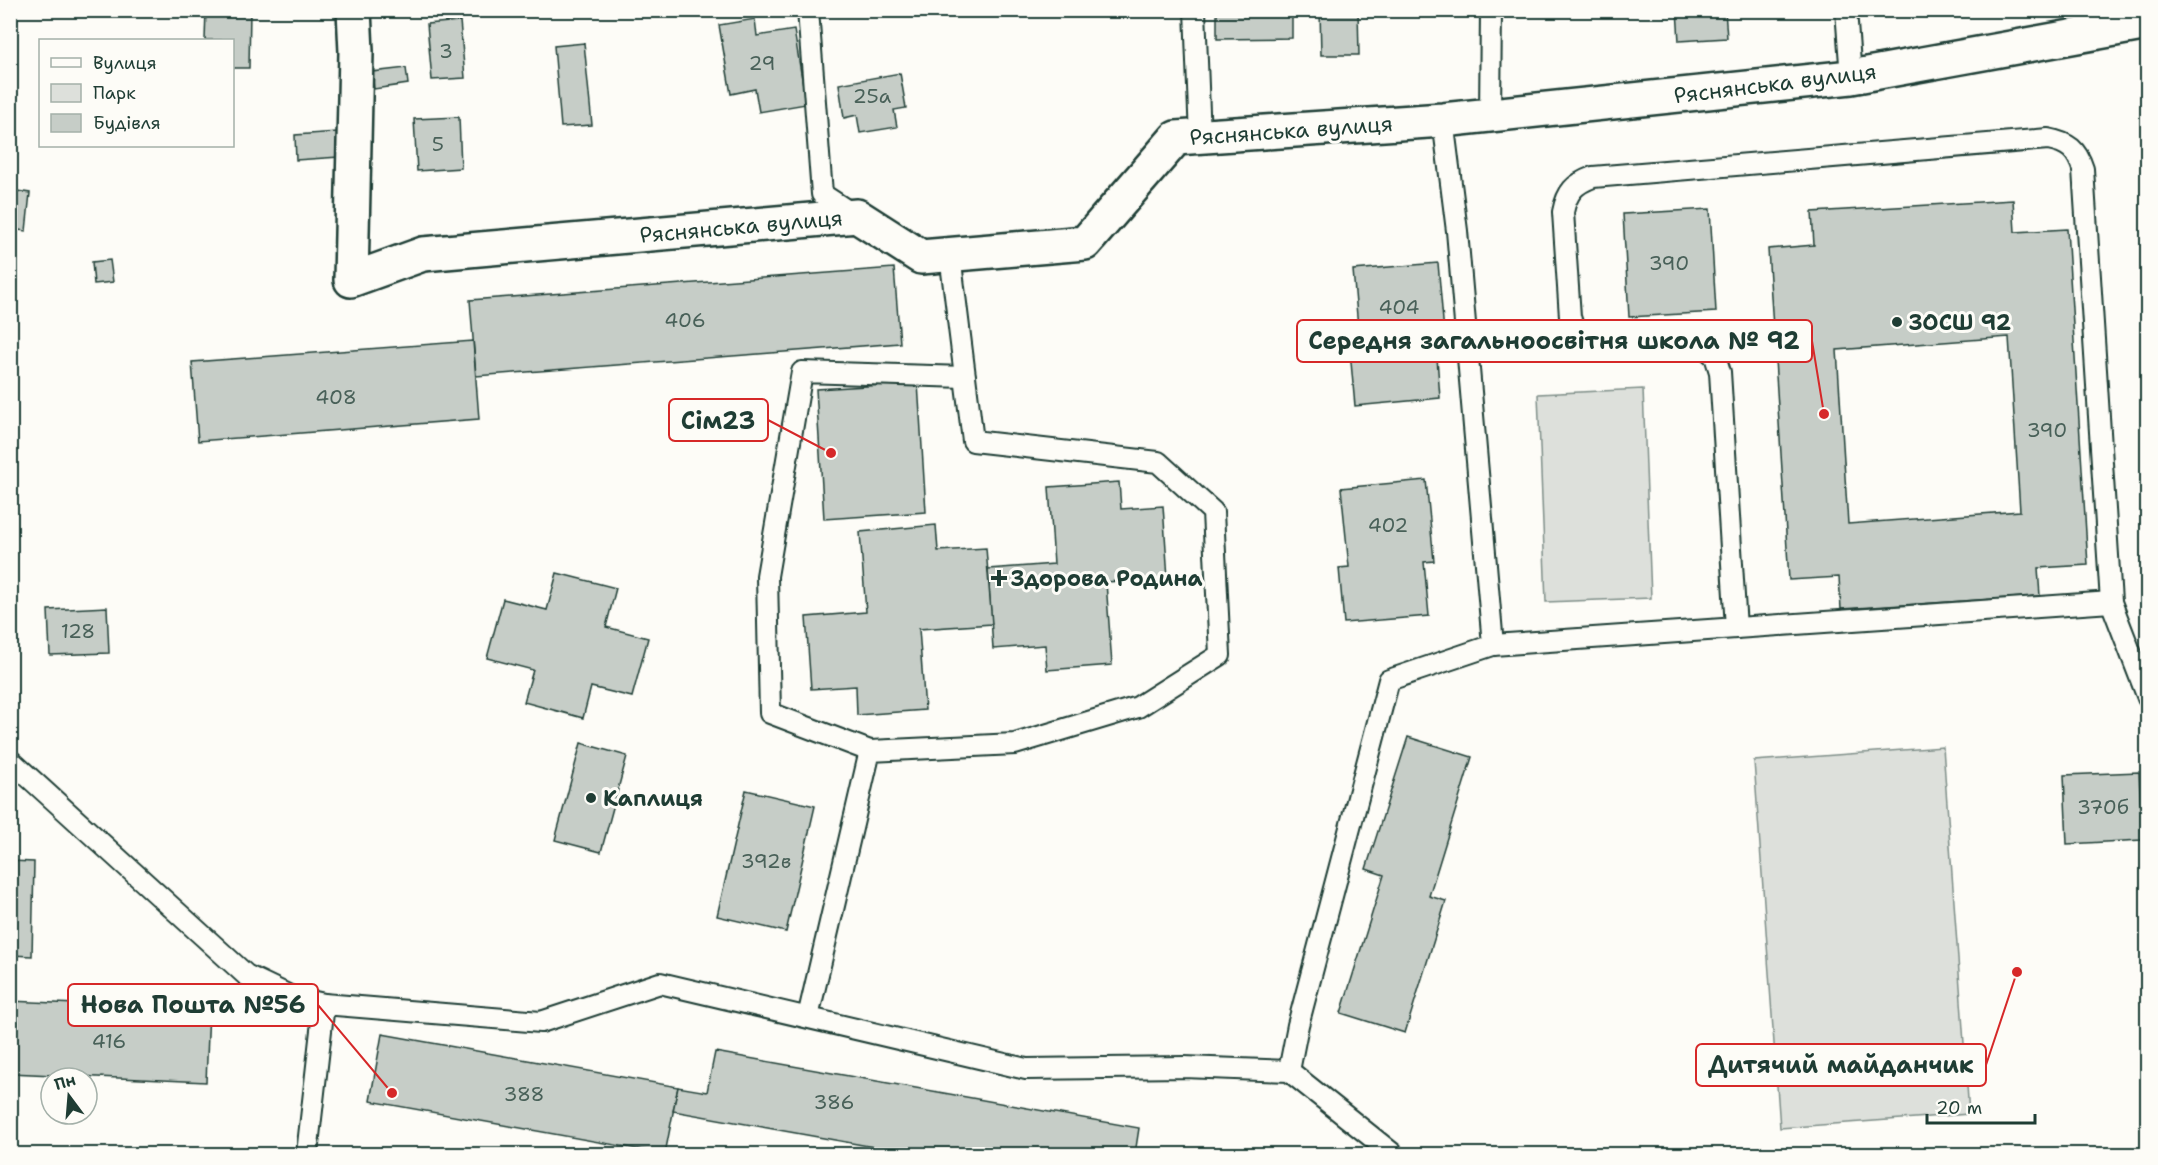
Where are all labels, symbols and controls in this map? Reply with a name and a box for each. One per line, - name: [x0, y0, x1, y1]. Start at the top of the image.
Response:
- house number: 3: [439, 38, 453, 64]
- legend: [39, 39, 234, 147]
- house number: 29: [749, 50, 775, 76]
- text: Вулиця: [93, 51, 157, 75]
- street label: Ряснянська вулиця: [1672, 57, 1878, 110]
- text: Парк: [93, 81, 136, 105]
- house number: 25а: [853, 83, 892, 109]
- street label: Ряснянська вулиця: [1188, 109, 1394, 152]
- text: Будівля: [93, 111, 161, 135]
- house number: 5: [432, 131, 444, 157]
- street label: Ряснянська вулиця: [638, 203, 844, 250]
- house number: 390: [1649, 250, 1689, 276]
- house number: 404: [1378, 294, 1420, 320]
- house number: 406: [664, 307, 706, 333]
- place label: ЗОСШ 92: [1909, 308, 2011, 337]
- marker: ЗОСШ 92: [1890, 315, 1904, 329]
- callout: Середня загальноосвітня школа № 92: [1297, 320, 1812, 362]
- text: Середня загальноосвітня школа № 92: [1308, 325, 1800, 357]
- house number: 408: [315, 384, 357, 410]
- callout: Сім23: [669, 399, 768, 441]
- text: Сім23: [681, 405, 755, 437]
- house number: 390: [2027, 417, 2067, 443]
- house number: 402: [1368, 512, 1408, 538]
- place label: Здорова Родина: [1011, 564, 1203, 593]
- marker: Здорова Родина: [992, 571, 1006, 585]
- house number: 128: [61, 618, 95, 644]
- place label: Каплиця: [603, 784, 703, 813]
- marker: Каплиця: [584, 791, 598, 805]
- house number: 370б: [2077, 794, 2129, 820]
- house number: 392в: [741, 848, 791, 874]
- callout: Нова Пошта №56: [68, 984, 318, 1026]
- text: Нова Пошта №56: [80, 989, 306, 1021]
- house number: 416: [92, 1028, 126, 1054]
- callout: Дитячий майданчик: [1696, 1044, 1986, 1086]
- text: Дитячий майданчик: [1708, 1049, 1974, 1081]
- north arrow: [39, 1066, 99, 1126]
- text: Пн: [52, 1069, 78, 1095]
- house number: 388: [504, 1081, 544, 1107]
- scale bar: [1927, 1087, 2035, 1125]
- house number: 386: [814, 1089, 854, 1115]
- text: 20 m: [1936, 1096, 1982, 1120]

